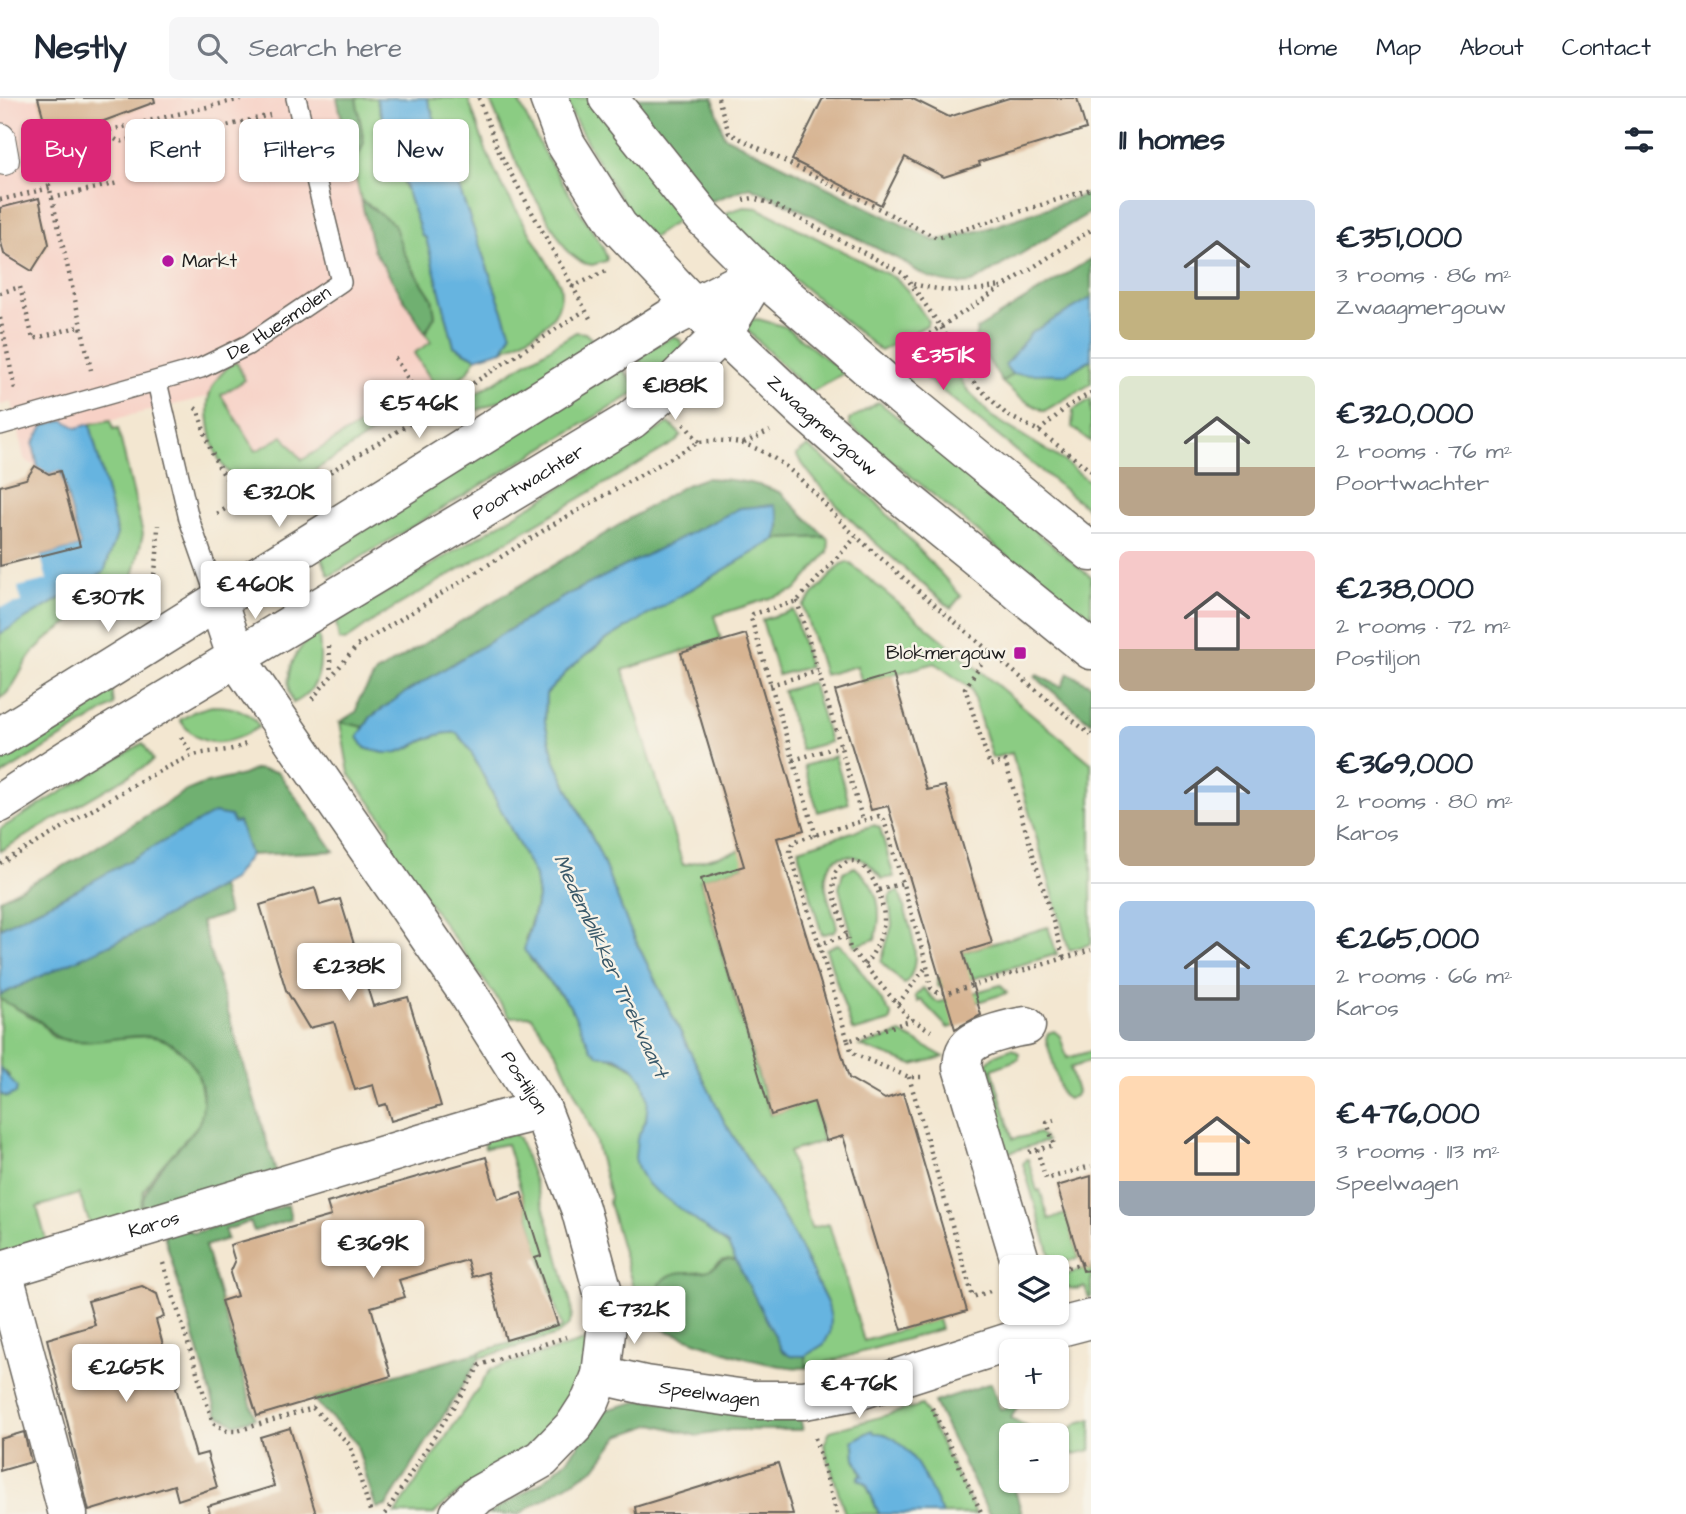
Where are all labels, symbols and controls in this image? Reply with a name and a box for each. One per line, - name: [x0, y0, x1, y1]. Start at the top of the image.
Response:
- search box: [169, 17, 659, 80]
- text: Nestly: [35, 25, 127, 71]
- icon: search: [193, 29, 231, 67]
- text: Search here: [249, 30, 402, 66]
- text: Home: [1278, 31, 1338, 65]
- text: Map: [1376, 31, 1421, 65]
- text: About: [1459, 31, 1524, 65]
- text: Contact: [1562, 31, 1651, 65]
- chip: Buy: [21, 119, 111, 182]
- chip: Rent: [125, 119, 225, 182]
- chip: Filters: [239, 119, 359, 182]
- chip: New: [373, 119, 469, 182]
- text: 11 homes: [1119, 119, 1225, 161]
- icon: filters: [1620, 121, 1658, 159]
- text: €351,000: [1336, 217, 1462, 259]
- icon: home: [1175, 228, 1259, 312]
- place label: Markt: [182, 248, 238, 275]
- marker: Markt: [160, 253, 176, 269]
- text: 3 rooms · 86 m²: [1336, 259, 1512, 291]
- street label: De Huesmolen: [222, 279, 336, 367]
- text: Zwaagmergouw: [1336, 291, 1506, 323]
- pin: €351K: [894, 332, 992, 392]
- text: €351K: [911, 339, 975, 371]
- pin: €188K: [626, 362, 724, 422]
- text: €188K: [643, 369, 707, 401]
- street label: Zwaagmergouw: [761, 369, 884, 483]
- pin: €546K: [370, 380, 468, 440]
- text: €546K: [380, 387, 458, 419]
- text: €320,000: [1336, 393, 1473, 435]
- icon: home: [1175, 404, 1259, 488]
- text: 2 rooms · 76 m²: [1336, 435, 1512, 467]
- street label: Poortwachter: [467, 437, 590, 526]
- text: Poortwachter: [1336, 467, 1489, 499]
- pin: €320K: [230, 470, 328, 529]
- text: €320K: [243, 476, 315, 508]
- pin: €460K: [206, 561, 304, 621]
- text: €460K: [217, 568, 293, 600]
- text: €238,000: [1336, 568, 1474, 610]
- pin: €307K: [59, 574, 157, 634]
- icon: home: [1175, 579, 1259, 663]
- text: €307K: [72, 581, 144, 613]
- text: 2 rooms · 72 m²: [1336, 610, 1511, 642]
- place label: Blokmergouw: [886, 640, 1006, 668]
- text: Postiljon: [1336, 642, 1420, 674]
- marker: Blokmergouw: [1012, 645, 1028, 661]
- text: €369,000: [1336, 743, 1473, 785]
- icon: home: [1175, 754, 1259, 838]
- text: 2 rooms · 80 m²: [1336, 785, 1513, 817]
- text: Karos: [1336, 817, 1399, 849]
- water label: Medemblikker Trekvaart: [546, 849, 677, 1085]
- text: €265,000: [1336, 918, 1479, 960]
- icon: home: [1175, 929, 1259, 1013]
- pin: €238K: [300, 944, 398, 1003]
- text: €238K: [313, 950, 385, 982]
- text: 2 rooms · 66 m²: [1336, 960, 1513, 992]
- text: Karos: [1336, 992, 1399, 1024]
- street label: Postiljon: [494, 1046, 555, 1119]
- text: €476,000: [1336, 1093, 1480, 1135]
- icon: home: [1175, 1104, 1259, 1188]
- text: 3 rooms · 113 m²: [1336, 1135, 1500, 1167]
- text: Speelwagen: [1336, 1167, 1458, 1199]
- street label: Karos: [125, 1204, 183, 1245]
- pin: €369K: [324, 1220, 422, 1280]
- text: €369K: [337, 1227, 409, 1259]
- map controls: [999, 1255, 1069, 1493]
- button: layers: [999, 1255, 1069, 1325]
- pin: €732K: [585, 1286, 683, 1346]
- text: €732K: [598, 1293, 670, 1325]
- button: +: [999, 1339, 1069, 1409]
- pin: €265K: [77, 1344, 175, 1404]
- text: €265K: [88, 1351, 164, 1383]
- pin: €476K: [810, 1360, 908, 1420]
- text: €476K: [821, 1367, 897, 1399]
- street label: Speelwagen: [657, 1374, 759, 1414]
- button: −: [999, 1423, 1069, 1493]

